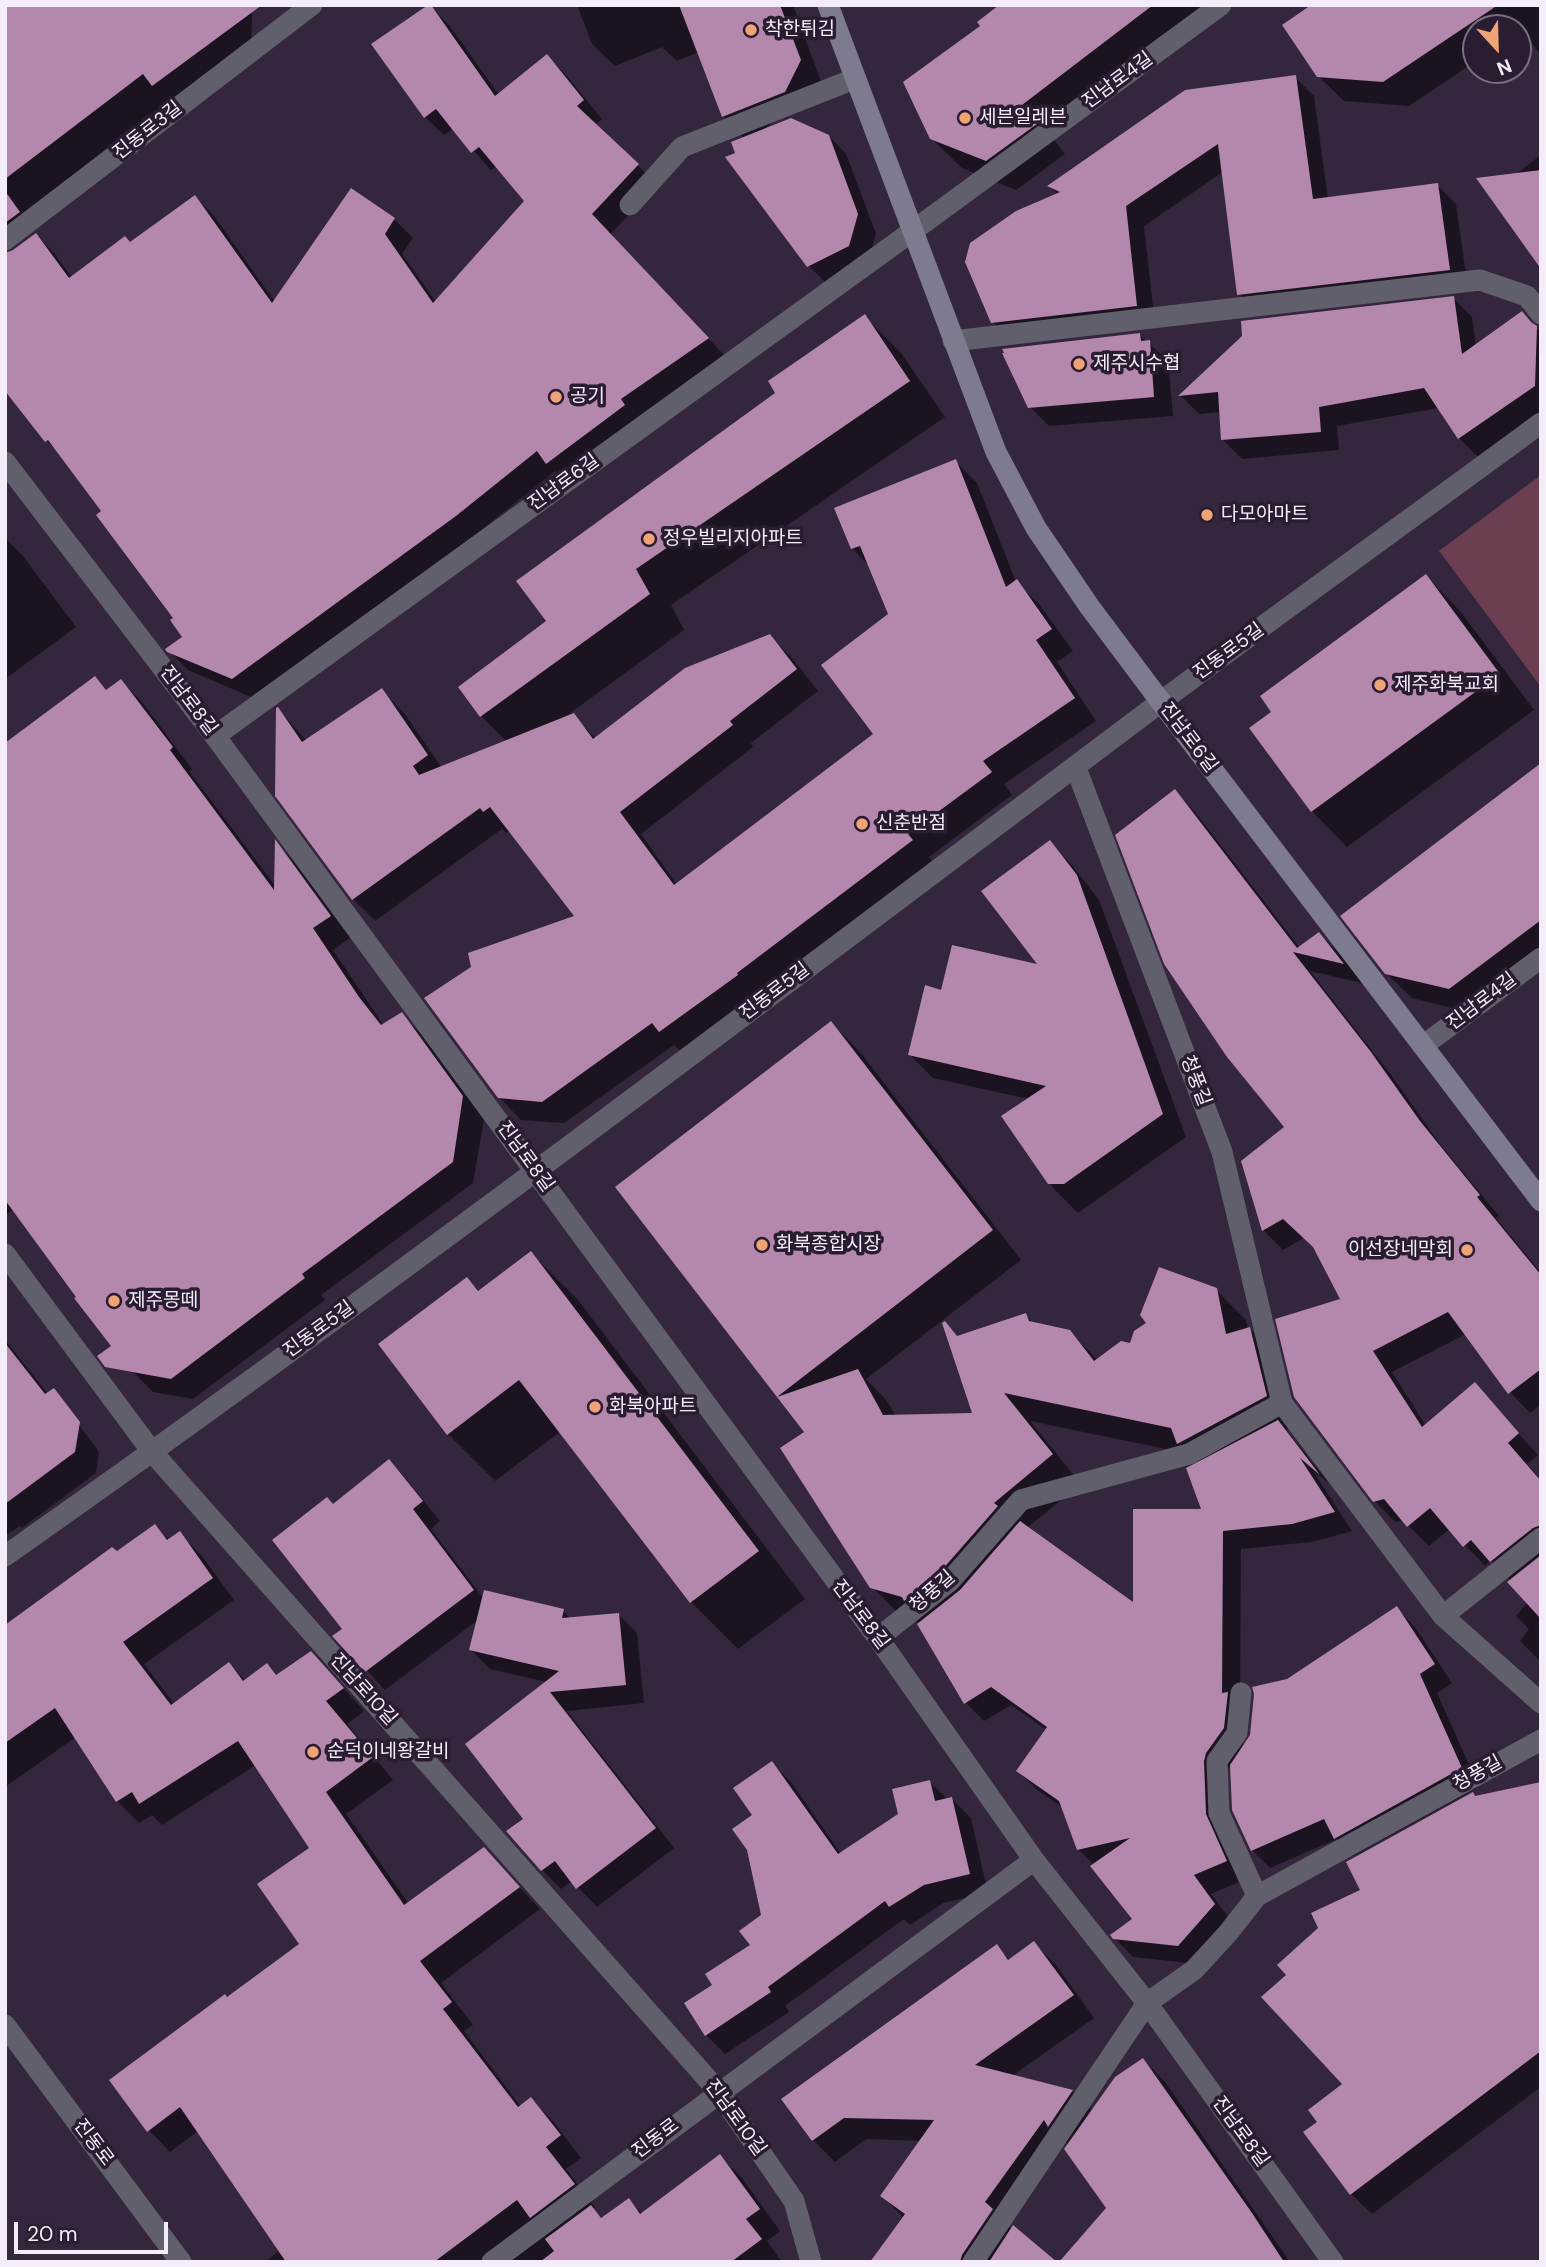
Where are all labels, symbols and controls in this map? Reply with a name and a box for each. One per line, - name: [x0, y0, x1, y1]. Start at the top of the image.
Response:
- north arrow: [1462, 14, 1532, 84]
- place label: 착한튀김: [765, 19, 835, 41]
- marker: 착한튀김: [743, 22, 759, 38]
- street label: 진남로4길: [1078, 48, 1158, 114]
- text: N: [1493, 53, 1515, 81]
- street label: 진동로3길: [109, 97, 187, 165]
- place label: 세븐일레븐: [979, 107, 1066, 129]
- marker: 세븐일레븐: [957, 110, 973, 126]
- place label: 제주시수협: [1093, 353, 1180, 375]
- marker: 제주시수협: [1071, 356, 1087, 372]
- place label: 공기: [570, 386, 605, 408]
- marker: 공기: [548, 389, 564, 405]
- street label: 진남로6길: [524, 450, 604, 516]
- place label: 다모아마트: [1221, 504, 1308, 526]
- marker: 다모아마트: [1199, 507, 1215, 523]
- place label: 정우빌리지아파트: [663, 528, 803, 550]
- marker: 정우빌리지아파트: [641, 531, 657, 547]
- street label: 진동로5길: [1189, 619, 1269, 685]
- street label: 진남로8길: [154, 662, 222, 740]
- place label: 제주화북교회: [1394, 674, 1499, 696]
- marker: 제주화북교회: [1372, 677, 1388, 693]
- street label: 진남로6길: [1154, 698, 1222, 778]
- place label: 신춘반점: [876, 813, 946, 835]
- marker: 신춘반점: [854, 816, 870, 832]
- street label: 진동로5길: [736, 958, 814, 1026]
- street label: 진남로4길: [1443, 968, 1521, 1036]
- street label: 청풍길: [1175, 1052, 1215, 1110]
- street label: 진남로8길: [492, 1117, 558, 1197]
- place label: 화북종합시장: [776, 1234, 881, 1256]
- marker: 화북종합시장: [754, 1237, 770, 1253]
- place label: 이선장네막회: [1348, 1239, 1453, 1261]
- marker: 이선장네막회: [1459, 1242, 1475, 1258]
- place label: 제주몽떼: [128, 1290, 198, 1312]
- marker: 제주몽떼: [106, 1293, 122, 1309]
- street label: 진동로5길: [279, 1297, 359, 1363]
- place label: 화북아파트: [609, 1396, 696, 1418]
- marker: 화북아파트: [587, 1399, 603, 1415]
- street label: 청풍길: [906, 1566, 960, 1618]
- street label: 진남로8길: [826, 1576, 894, 1654]
- street label: 진남로10길: [325, 1649, 401, 1731]
- place label: 순덕이네왕갈비: [327, 1741, 449, 1763]
- marker: 순덕이네왕갈비: [305, 1744, 321, 1760]
- street label: 청풍길: [1450, 1751, 1506, 1797]
- street label: 진남로10길: [700, 2075, 770, 2161]
- street label: 진남로8길: [1207, 2092, 1273, 2172]
- street label: 진동로: [628, 2114, 684, 2164]
- street label: 진동로: [68, 2115, 118, 2171]
- scale bar: [18, 2208, 172, 2252]
- text: 20 m: [27, 2220, 78, 2248]

